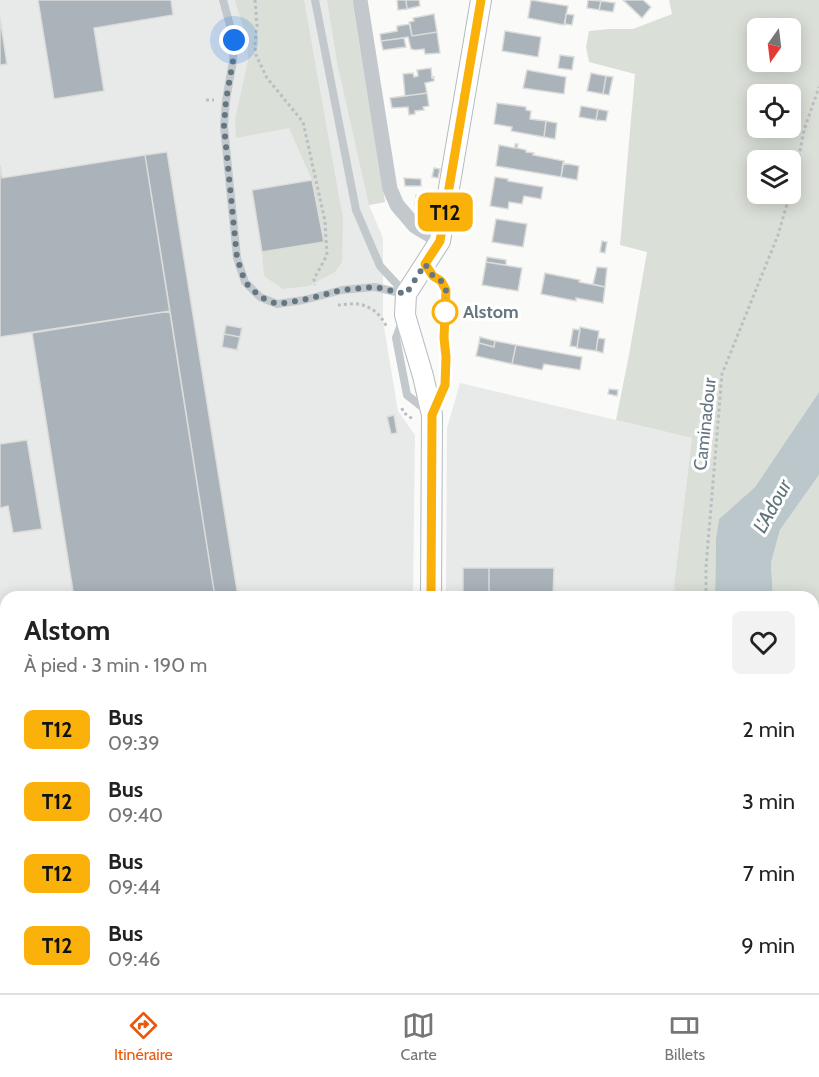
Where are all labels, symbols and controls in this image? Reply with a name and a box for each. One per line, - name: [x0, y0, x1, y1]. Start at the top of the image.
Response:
- north arrow: [747, 18, 801, 72]
- map controls: [747, 18, 801, 204]
- your location: [219, 25, 249, 55]
- button: locate: [747, 84, 801, 138]
- button: layers: [747, 150, 801, 204]
- line badge: T12: [410, 192, 480, 232]
- text: T12: [430, 200, 460, 225]
- marker: Alstom: [432, 299, 458, 325]
- place label: Alstom: [463, 301, 519, 323]
- street label: Caminadour: [689, 376, 721, 471]
- water label: L'Adour: [748, 474, 797, 537]
- button: heart: [732, 611, 795, 674]
- text: Alstom: [24, 613, 110, 647]
- text: À pied · 3 min · 190 m: [24, 653, 207, 677]
- text: Bus: [108, 704, 143, 731]
- text: 2 min: [742, 716, 795, 743]
- text: T12: [42, 717, 72, 742]
- text: 09:39: [108, 731, 160, 755]
- text: Bus: [108, 776, 143, 803]
- text: 3 min: [742, 788, 795, 815]
- text: T12: [42, 789, 72, 814]
- text: 09:40: [108, 803, 163, 827]
- text: Bus: [108, 848, 143, 875]
- text: 7 min: [743, 860, 795, 887]
- text: T12: [42, 861, 72, 886]
- text: 09:44: [108, 875, 161, 899]
- text: Bus: [108, 920, 143, 947]
- text: 9 min: [741, 932, 795, 959]
- text: T12: [42, 933, 72, 958]
- text: 09:46: [108, 947, 160, 971]
- tab: Itinéraire: [114, 1009, 173, 1064]
- tab: Carte: [401, 1009, 437, 1064]
- tab: Billets: [665, 1009, 705, 1064]

